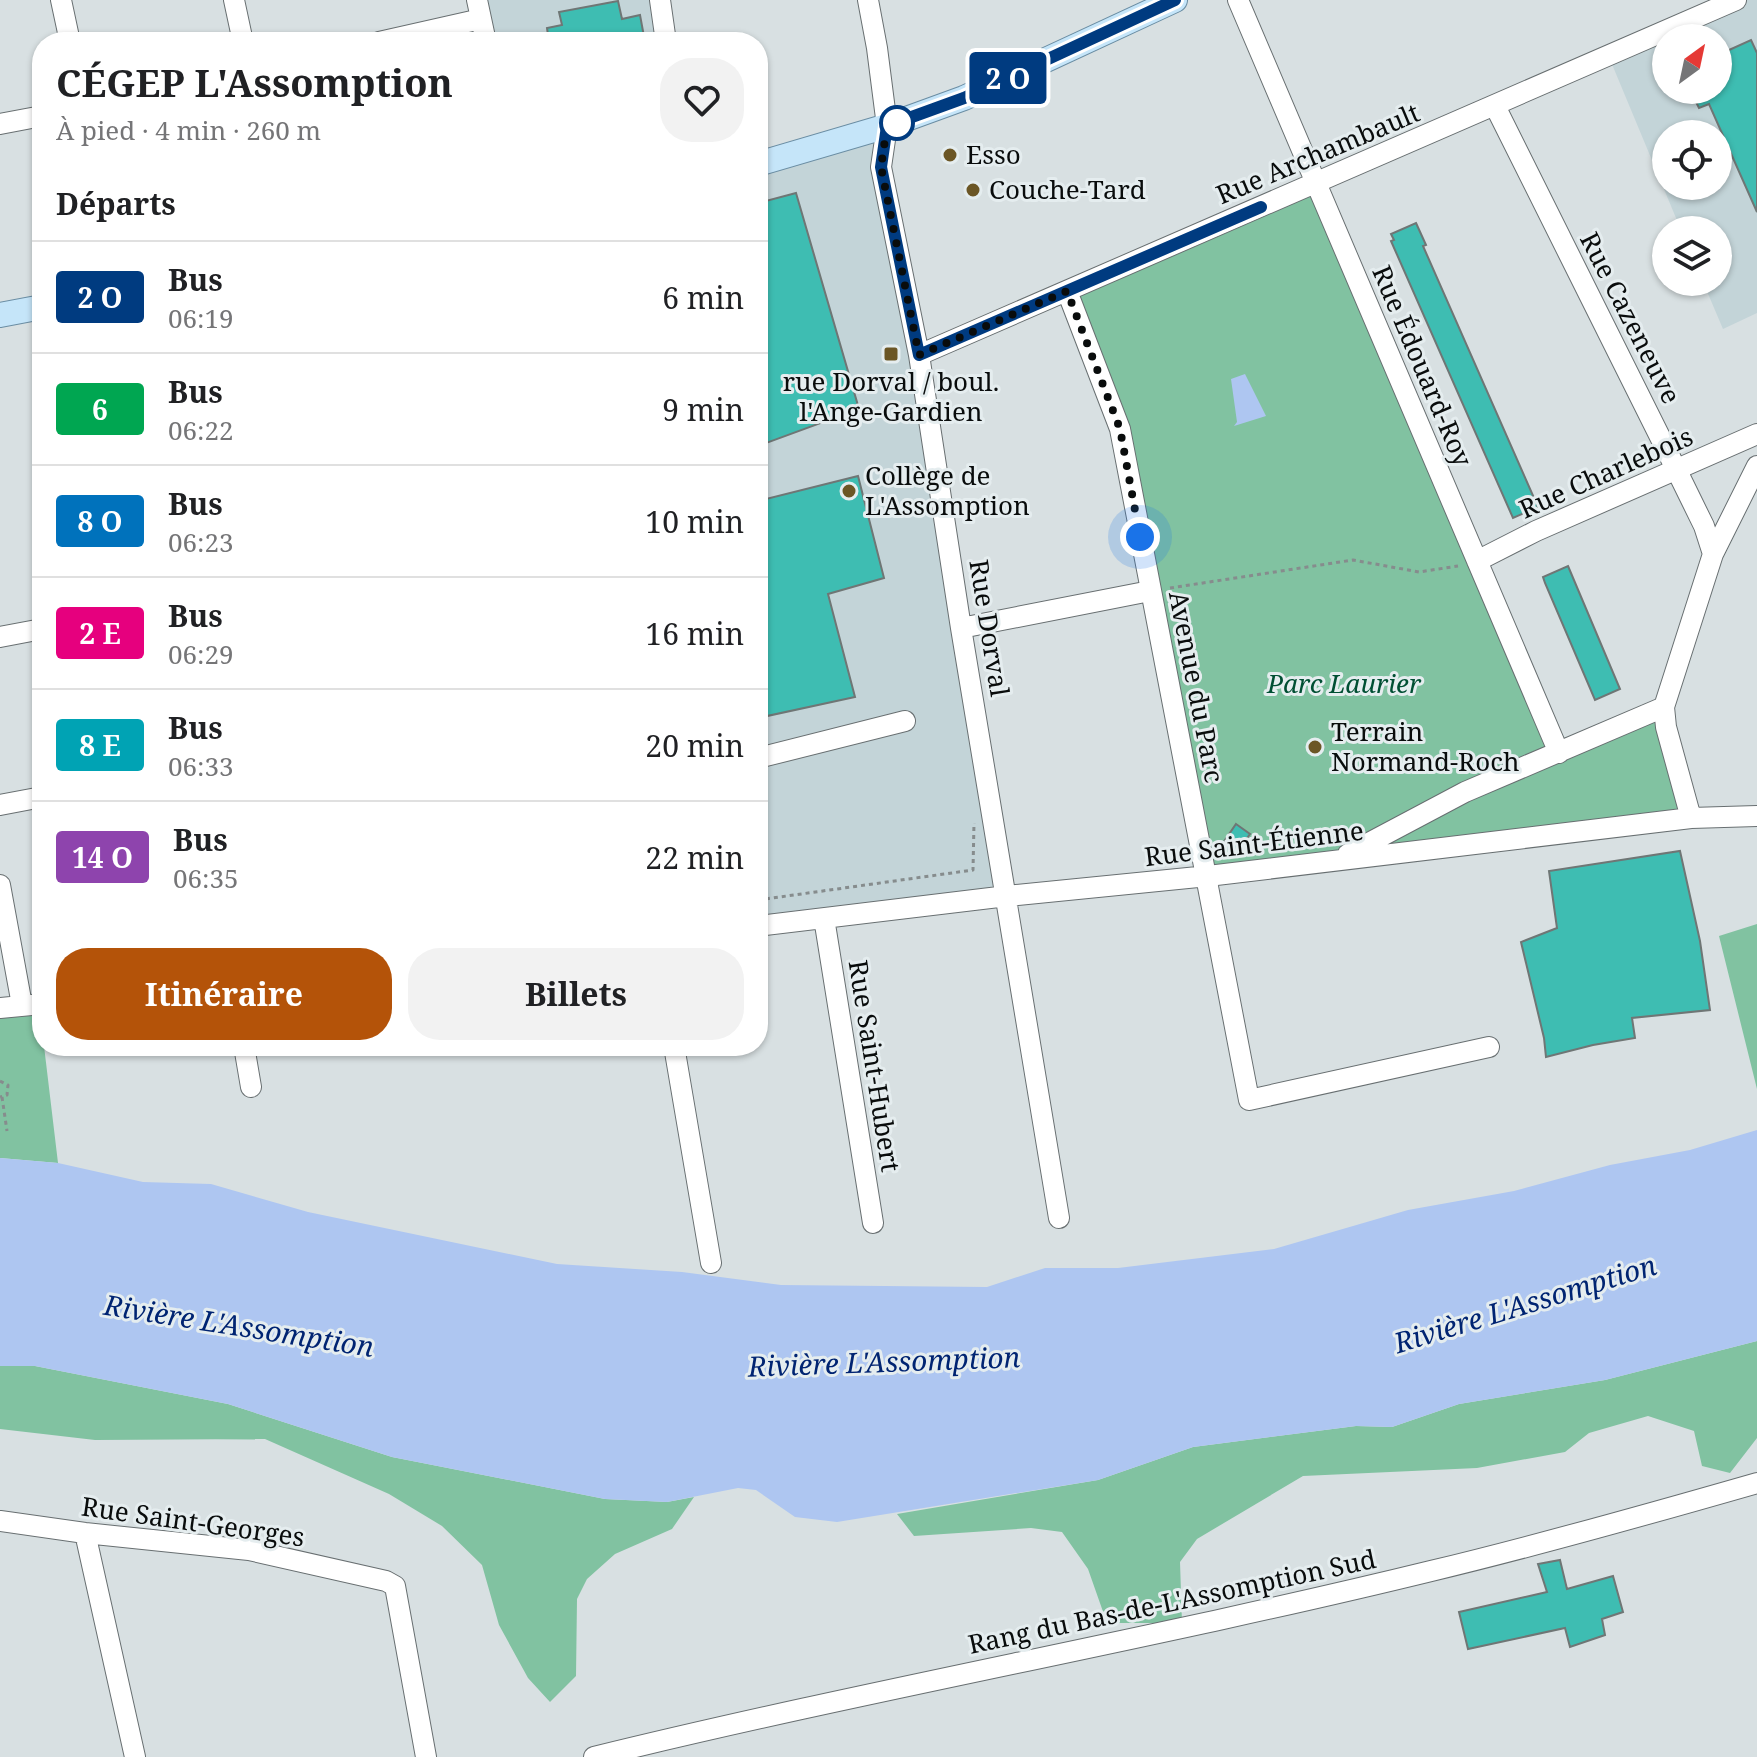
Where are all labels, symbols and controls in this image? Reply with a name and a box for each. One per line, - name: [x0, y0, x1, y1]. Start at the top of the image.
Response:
- north arrow: [1652, 24, 1732, 104]
- map controls: [1652, 24, 1732, 296]
- line badge: 2 O: [962, 52, 1054, 104]
- text: CÉGEP L'Assomption: [56, 56, 453, 108]
- button: heart: [660, 58, 744, 142]
- text: 2 O: [985, 59, 1031, 97]
- street label: Rue Archambault: [1210, 94, 1425, 212]
- unlabelled marker: [880, 106, 914, 140]
- text: À pied · 4 min · 260 m: [56, 112, 321, 148]
- button: locate: [1652, 120, 1732, 200]
- place label: Esso: [966, 136, 1021, 172]
- marker: Esso: [941, 146, 959, 164]
- place label: Couche-Tard: [989, 171, 1146, 207]
- marker: Couche-Tard: [964, 181, 982, 199]
- text: Départs: [56, 183, 176, 224]
- button: layers: [1652, 216, 1732, 296]
- street label: Rue Cazeneuve: [1572, 226, 1690, 410]
- text: Bus: [168, 259, 223, 300]
- street label: Rue Édouard-Roy: [1364, 260, 1482, 472]
- text: 6 min: [662, 277, 744, 318]
- text: 2 O: [77, 278, 123, 316]
- text: 06:19: [168, 300, 234, 336]
- marker: rue Dorval / boul. l'Ange-Gardien: [882, 345, 900, 363]
- place label: rue Dorval / boul. l'Ange-Gardien: [783, 363, 999, 429]
- text: Bus: [168, 371, 223, 412]
- text: 9 min: [662, 389, 744, 430]
- text: 6: [92, 390, 108, 428]
- text: 06:22: [168, 412, 234, 448]
- street label: Rue Charlebois: [1513, 418, 1698, 526]
- place label: Collège de L'Assomption: [865, 457, 1030, 523]
- marker: Collège de L'Assomption: [840, 482, 858, 500]
- text: Bus: [168, 483, 223, 524]
- text: 10 min: [645, 501, 744, 542]
- text: 8 O: [77, 502, 123, 540]
- your location: [1120, 517, 1160, 557]
- text: 06:23: [168, 524, 234, 560]
- street label: Rue Dorval: [961, 557, 1019, 699]
- street label: Avenue du Parc: [1161, 588, 1233, 786]
- text: Bus: [168, 595, 223, 636]
- text: 16 min: [645, 613, 744, 654]
- text: 2 E: [79, 614, 121, 652]
- text: 06:29: [168, 636, 234, 672]
- park label: Parc Laurier: [1266, 665, 1422, 701]
- text: Bus: [168, 707, 223, 748]
- place label: Terrain Normand-Roch: [1331, 713, 1519, 779]
- text: 20 min: [645, 725, 744, 766]
- text: 8 E: [79, 726, 121, 764]
- marker: Terrain Normand-Roch: [1306, 738, 1324, 756]
- text: 06:33: [168, 748, 234, 784]
- street label: Rue Saint-Étienne: [1142, 812, 1365, 874]
- text: Bus: [173, 819, 228, 860]
- text: 22 min: [645, 837, 744, 878]
- text: 14 O: [72, 838, 133, 876]
- text: 06:35: [173, 860, 239, 896]
- button: Itinéraire: [56, 948, 392, 1040]
- button: Billets: [408, 948, 744, 1040]
- street label: Rue Saint-Hubert: [840, 957, 909, 1174]
- water label: Rivière L'Assomption: [1388, 1245, 1661, 1361]
- water label: Rivière L'Assomption: [101, 1285, 377, 1365]
- water label: Rivière L'Assomption: [746, 1337, 1021, 1385]
- street label: Rue Saint-Georges: [79, 1488, 307, 1554]
- street label: Rang du Bas-de-L'Assomption Sud: [965, 1540, 1379, 1662]

